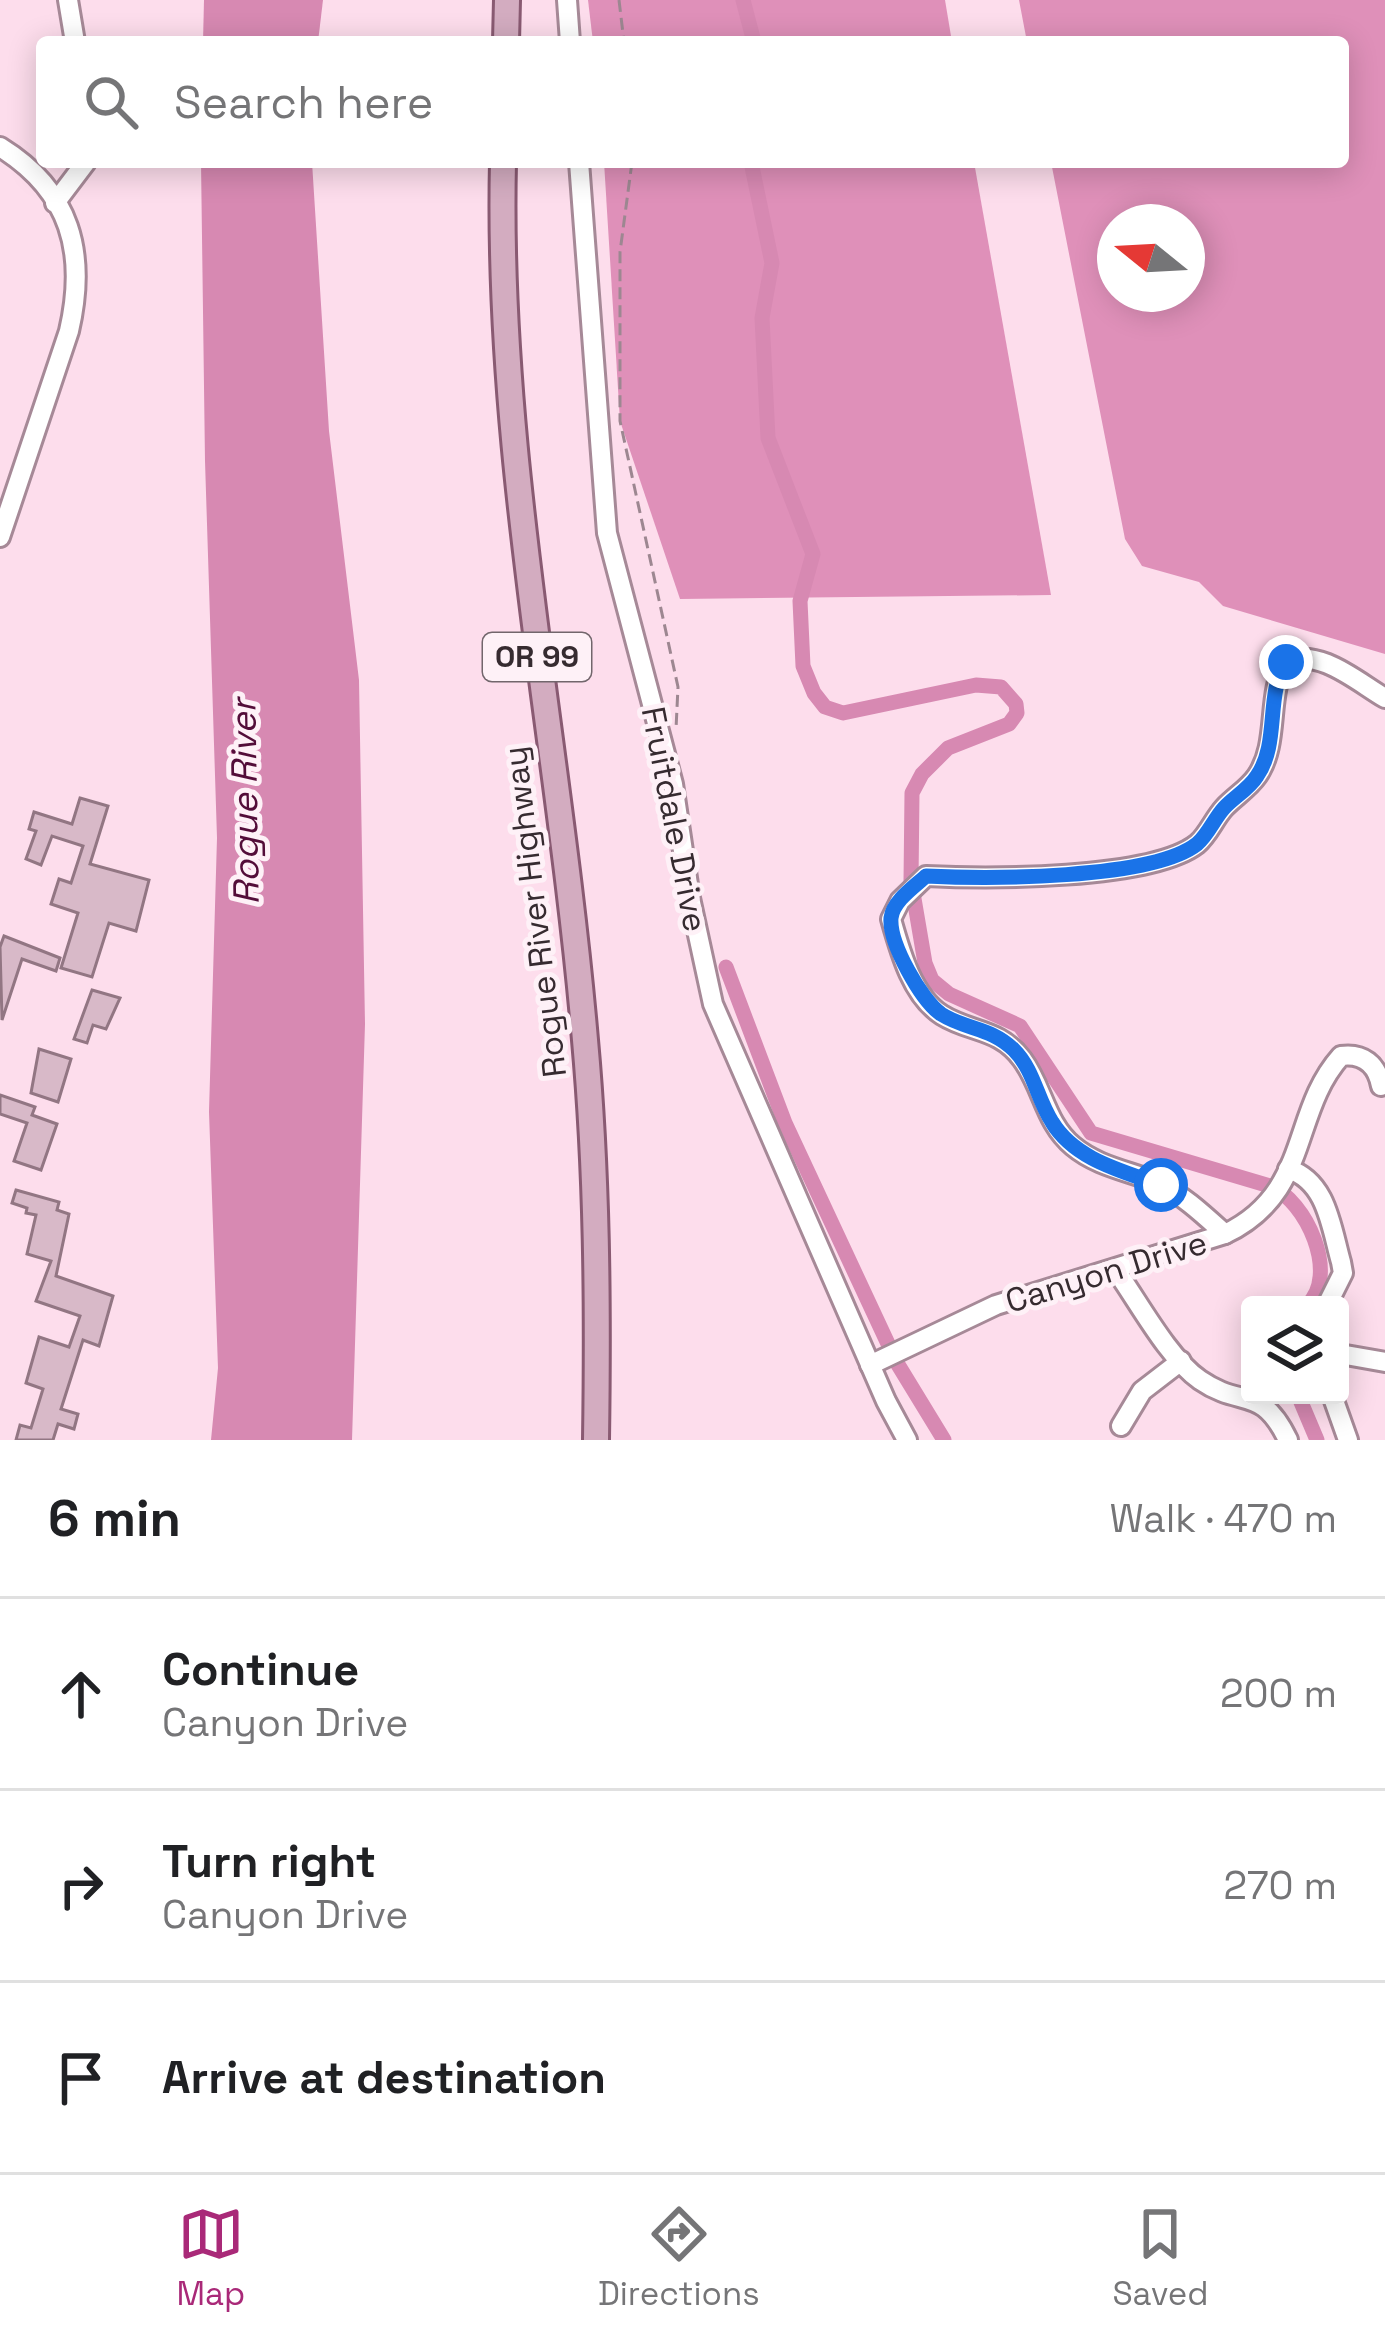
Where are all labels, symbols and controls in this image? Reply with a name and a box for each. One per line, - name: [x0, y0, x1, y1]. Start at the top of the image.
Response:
- search box: [36, 36, 1349, 168]
- icon: search: [78, 69, 144, 135]
- text: Search here: [174, 74, 433, 131]
- north arrow: [1097, 204, 1205, 312]
- road number: OR 99: [483, 633, 591, 681]
- route end: [1259, 635, 1313, 689]
- water label: Rogue River: [220, 695, 270, 905]
- street label: Fruitdale Drive: [632, 703, 716, 935]
- street label: Rogue River Highway: [494, 744, 576, 1080]
- route start: [1134, 1158, 1188, 1212]
- street label: Canyon Drive: [1000, 1221, 1212, 1323]
- map controls: [1241, 1296, 1349, 1404]
- button: layers: [1241, 1296, 1349, 1404]
- text: 6 min: [48, 1486, 181, 1551]
- text: Walk · 470 m: [1110, 1494, 1337, 1543]
- text: Continue: [162, 1641, 359, 1698]
- icon: ahead: [48, 1661, 114, 1727]
- text: 200 m: [1220, 1669, 1337, 1718]
- text: Canyon Drive: [162, 1698, 408, 1747]
- text: Turn right: [162, 1833, 376, 1890]
- icon: right: [48, 1853, 114, 1919]
- text: 270 m: [1224, 1861, 1337, 1910]
- text: Canyon Drive: [162, 1890, 408, 1939]
- icon: arrive: [48, 2045, 114, 2111]
- text: Arrive at destination: [162, 2049, 606, 2106]
- tab: Map: [176, 2201, 245, 2315]
- tab: Directions: [598, 2201, 760, 2315]
- tab: Saved: [1112, 2201, 1209, 2315]

